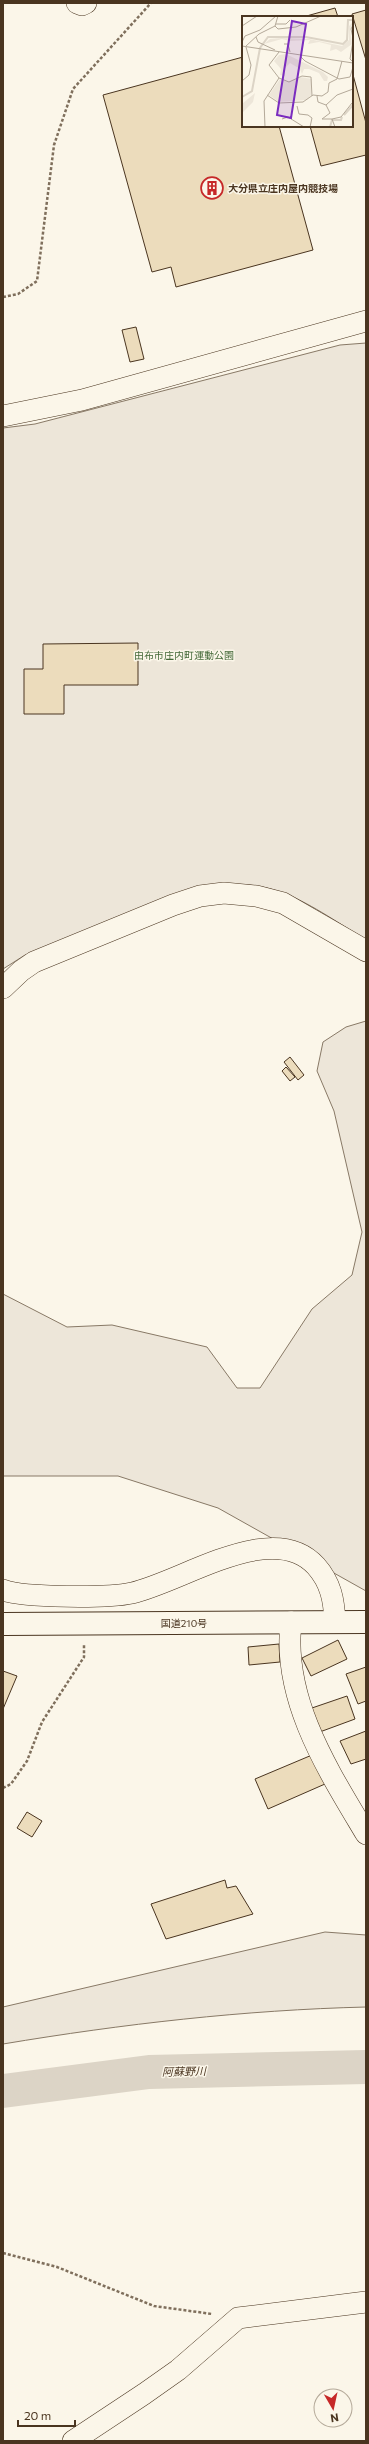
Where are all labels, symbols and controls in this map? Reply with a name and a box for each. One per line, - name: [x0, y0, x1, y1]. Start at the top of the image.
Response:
- inset map: [242, 16, 353, 127]
- building icon: 大分県立庄内屋内競技場: [199, 175, 225, 201]
- place label: 大分県立庄内屋内競技場: [228, 182, 338, 194]
- park label: 由布市庄内町運動公園: [134, 649, 234, 661]
- street label: 国道210号: [161, 1617, 207, 1629]
- water label: 阿蘇野川: [162, 2064, 207, 2078]
- north arrow: [313, 2388, 353, 2428]
- scale bar: [18, 2402, 75, 2428]
- text: 20 m: [24, 2408, 51, 2422]
- text: N: [330, 2411, 340, 2425]

